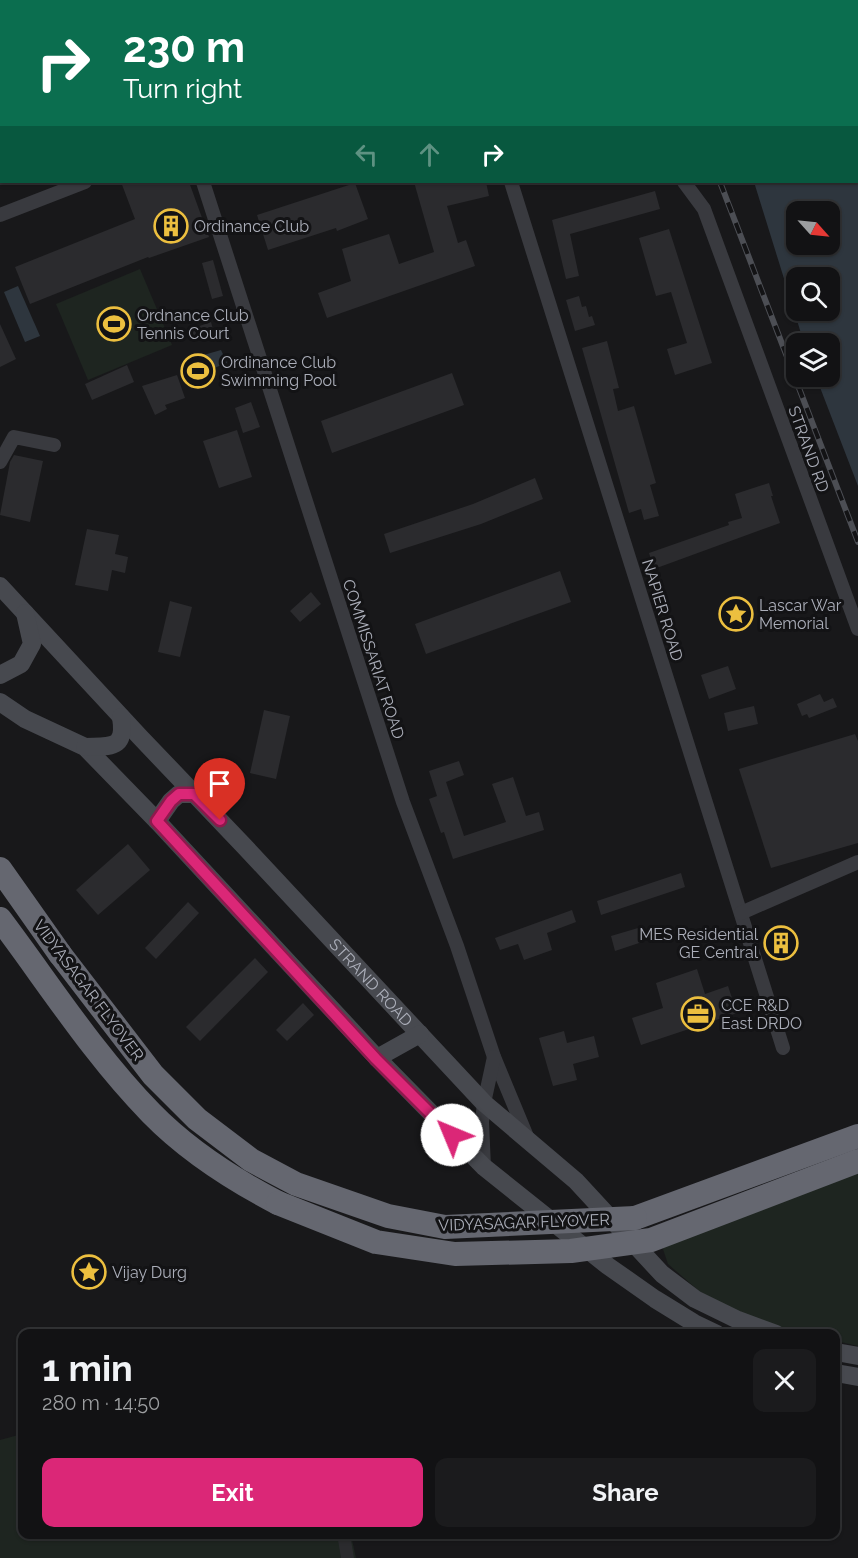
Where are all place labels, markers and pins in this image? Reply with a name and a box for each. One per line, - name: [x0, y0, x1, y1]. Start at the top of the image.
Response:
- building icon: Ordinance Club: [153, 208, 189, 244]
- place label: Ordinance Club: [194, 217, 309, 236]
- sports icon: Ordnance Club Tennis Court: [96, 306, 132, 342]
- place label: Ordnance Club Tennis Court: [137, 306, 249, 343]
- sports icon: Ordinance Club Swimming Pool: [180, 353, 216, 389]
- place label: Ordinance Club Swimming Pool: [221, 353, 337, 390]
- place icon: Lascar War Memorial: [718, 596, 754, 632]
- place label: Lascar War Memorial: [759, 596, 842, 633]
- pin: [194, 758, 245, 820]
- place label: MES Residential GE Central: [639, 925, 759, 962]
- building icon: MES Residential GE Central: [763, 925, 799, 961]
- office icon: CCE R&D East DRDO: [680, 996, 716, 1032]
- place label: CCE R&D East DRDO: [721, 996, 802, 1033]
- place icon: Vijay Durg: [71, 1254, 107, 1290]
- place label: Vijay Durg: [112, 1263, 187, 1282]

